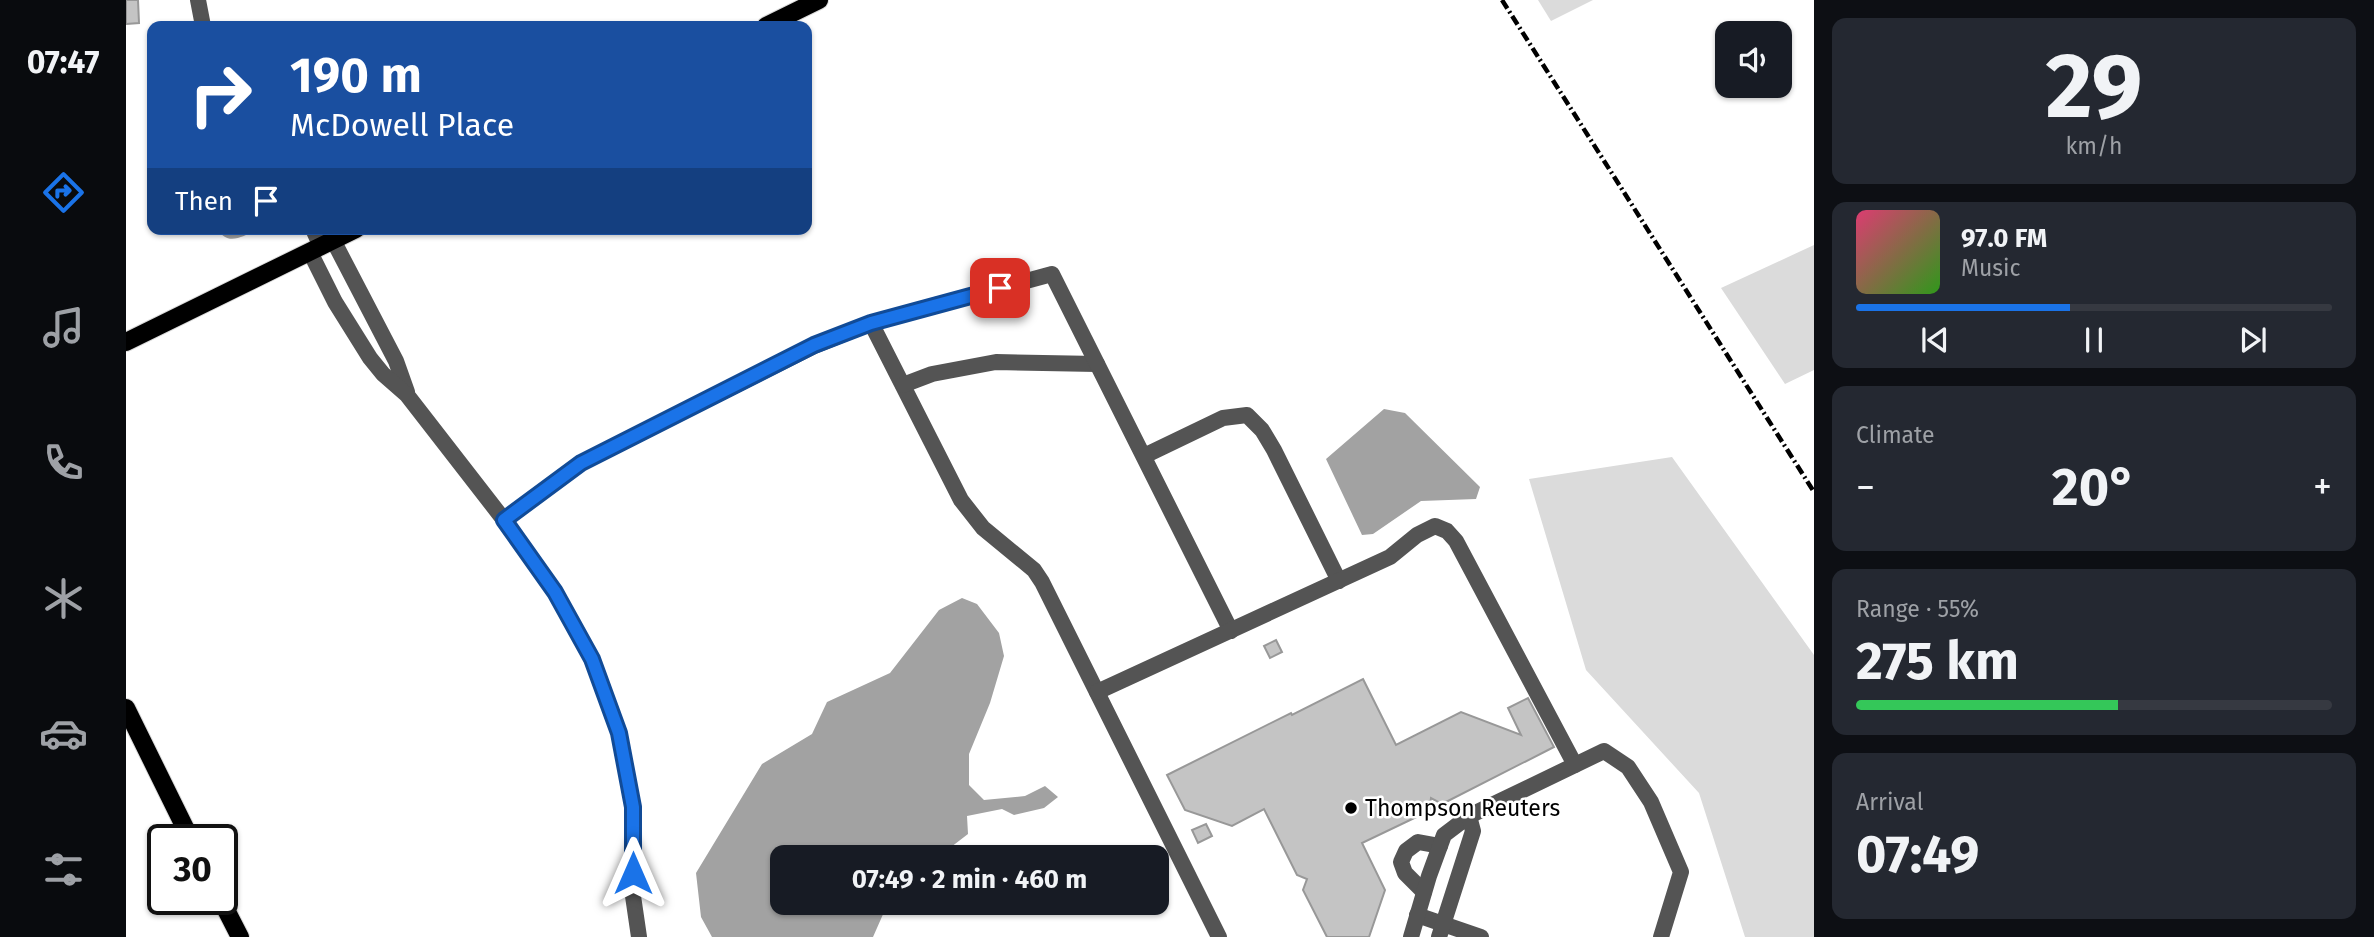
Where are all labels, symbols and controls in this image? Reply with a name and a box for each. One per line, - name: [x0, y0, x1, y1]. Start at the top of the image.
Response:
- map controls: [1715, 21, 1792, 98]
- button: sound: [1715, 21, 1792, 98]
- text: 29: [2045, 32, 2143, 141]
- text: 07:47: [27, 43, 99, 81]
- text: 190 m: [290, 46, 422, 105]
- icon: right: [175, 49, 266, 140]
- text: McDowell Place: [290, 106, 514, 144]
- text: km/h: [2066, 132, 2122, 160]
- icon: directions: [39, 168, 88, 217]
- icon: arrive: [247, 182, 285, 220]
- text: Then: [175, 186, 233, 217]
- text: 97.0 FM: [1961, 223, 2047, 254]
- text: Music: [1961, 254, 2021, 282]
- pin: [970, 258, 1030, 318]
- icon: arrive: [981, 269, 1019, 307]
- icon: music: [39, 303, 88, 352]
- icon: previous: [1916, 321, 1954, 359]
- icon: pause: [2075, 321, 2113, 359]
- icon: next: [2234, 321, 2272, 359]
- text: Climate: [1856, 421, 1935, 449]
- icon: phone: [39, 438, 88, 487]
- text: 20°: [2052, 456, 2136, 519]
- text: −: [1856, 464, 1875, 510]
- text: +: [2313, 464, 2332, 510]
- icon: climate: [39, 574, 88, 623]
- text: Range · 55%: [1856, 595, 1979, 623]
- text: 275 km: [1856, 630, 2019, 693]
- icon: car: [39, 709, 88, 758]
- text: Arrival: [1856, 788, 1923, 816]
- place label: Thompson Reuters: [1365, 794, 1560, 822]
- marker: Thompson Reuters: [1343, 800, 1359, 816]
- text: 07:49: [1856, 823, 1979, 886]
- speed limit sign: 30: [147, 824, 238, 915]
- position arrow: [596, 836, 670, 910]
- icon: filters: [39, 845, 88, 894]
- text: 07:49 · 2 min · 460 m: [852, 864, 1087, 895]

